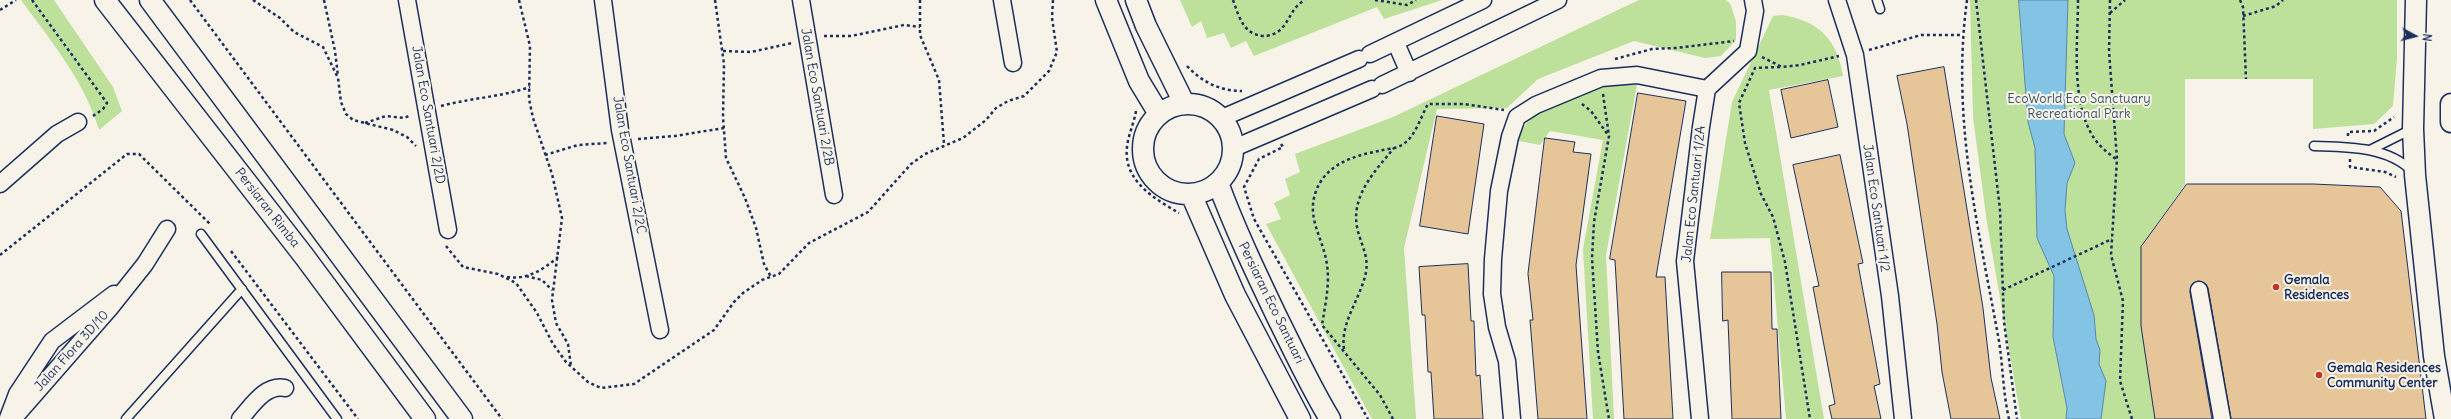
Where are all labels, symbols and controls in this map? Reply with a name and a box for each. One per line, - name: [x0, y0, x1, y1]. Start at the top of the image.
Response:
- north arrow: [2395, 16, 2435, 56]
- street label: Jalan Eco Santuari 2/2B: [797, 27, 837, 167]
- text: N: [2420, 33, 2434, 42]
- street label: Jalan Eco Santuari 2/2D: [408, 45, 448, 185]
- park label: EcoWorld Eco Sanctuary Recreational Park: [2007, 91, 2151, 122]
- street label: Jalan Eco Santuari 2/2C: [609, 95, 649, 235]
- street label: Jalan Eco Santuari 1/2A: [1679, 125, 1709, 263]
- street label: Jalan Eco Santuari 1/2: [1859, 143, 1893, 273]
- street label: Persiaran Rimba: [231, 165, 303, 251]
- street label: Persiaran Eco Santuari: [1235, 240, 1307, 366]
- place label: Gemala Residences: [2284, 272, 2349, 303]
- marker: Gemala Residences: [2271, 282, 2281, 292]
- street label: Jalan Flora 3D/10: [32, 307, 112, 395]
- place label: Gemala Residences Community Center: [2327, 360, 2441, 391]
- marker: Gemala Residences Community Center: [2314, 370, 2324, 380]

